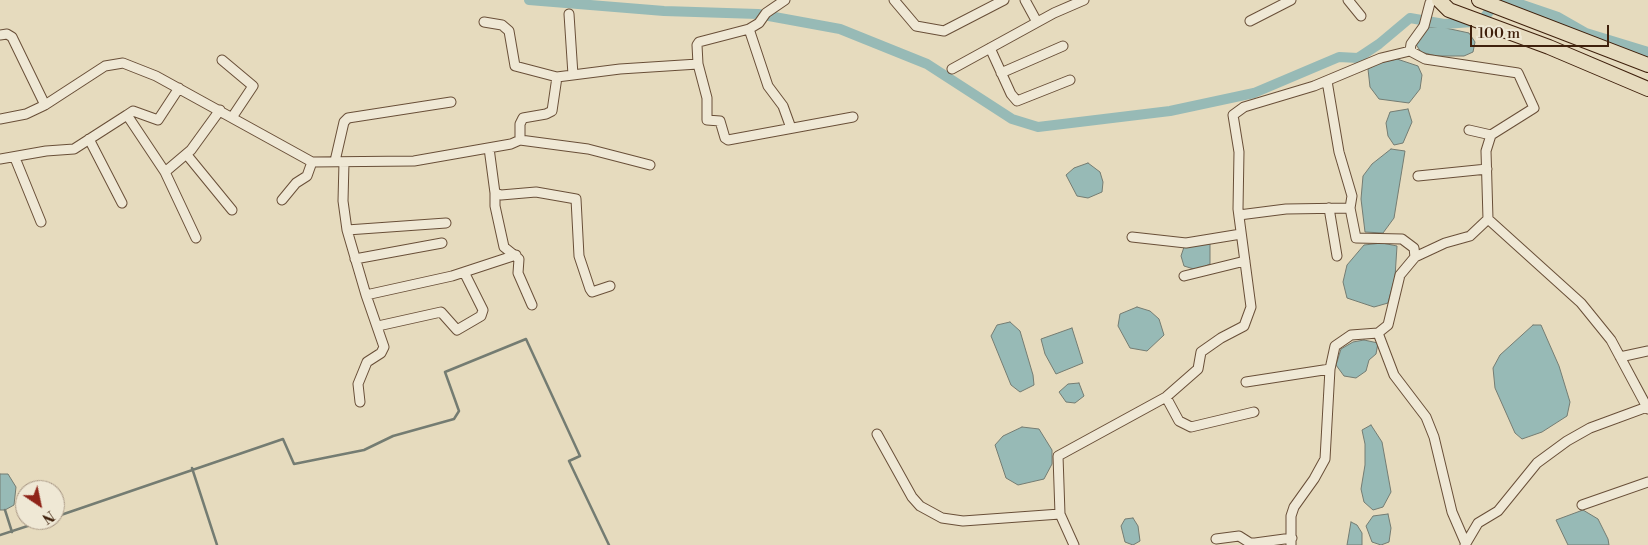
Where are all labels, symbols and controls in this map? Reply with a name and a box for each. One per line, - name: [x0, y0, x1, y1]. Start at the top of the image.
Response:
- scale bar: [1473, 15, 1612, 47]
- text: 100 m: [1478, 24, 1520, 43]
- north arrow: [15, 480, 65, 530]
- text: N: [38, 506, 57, 527]

